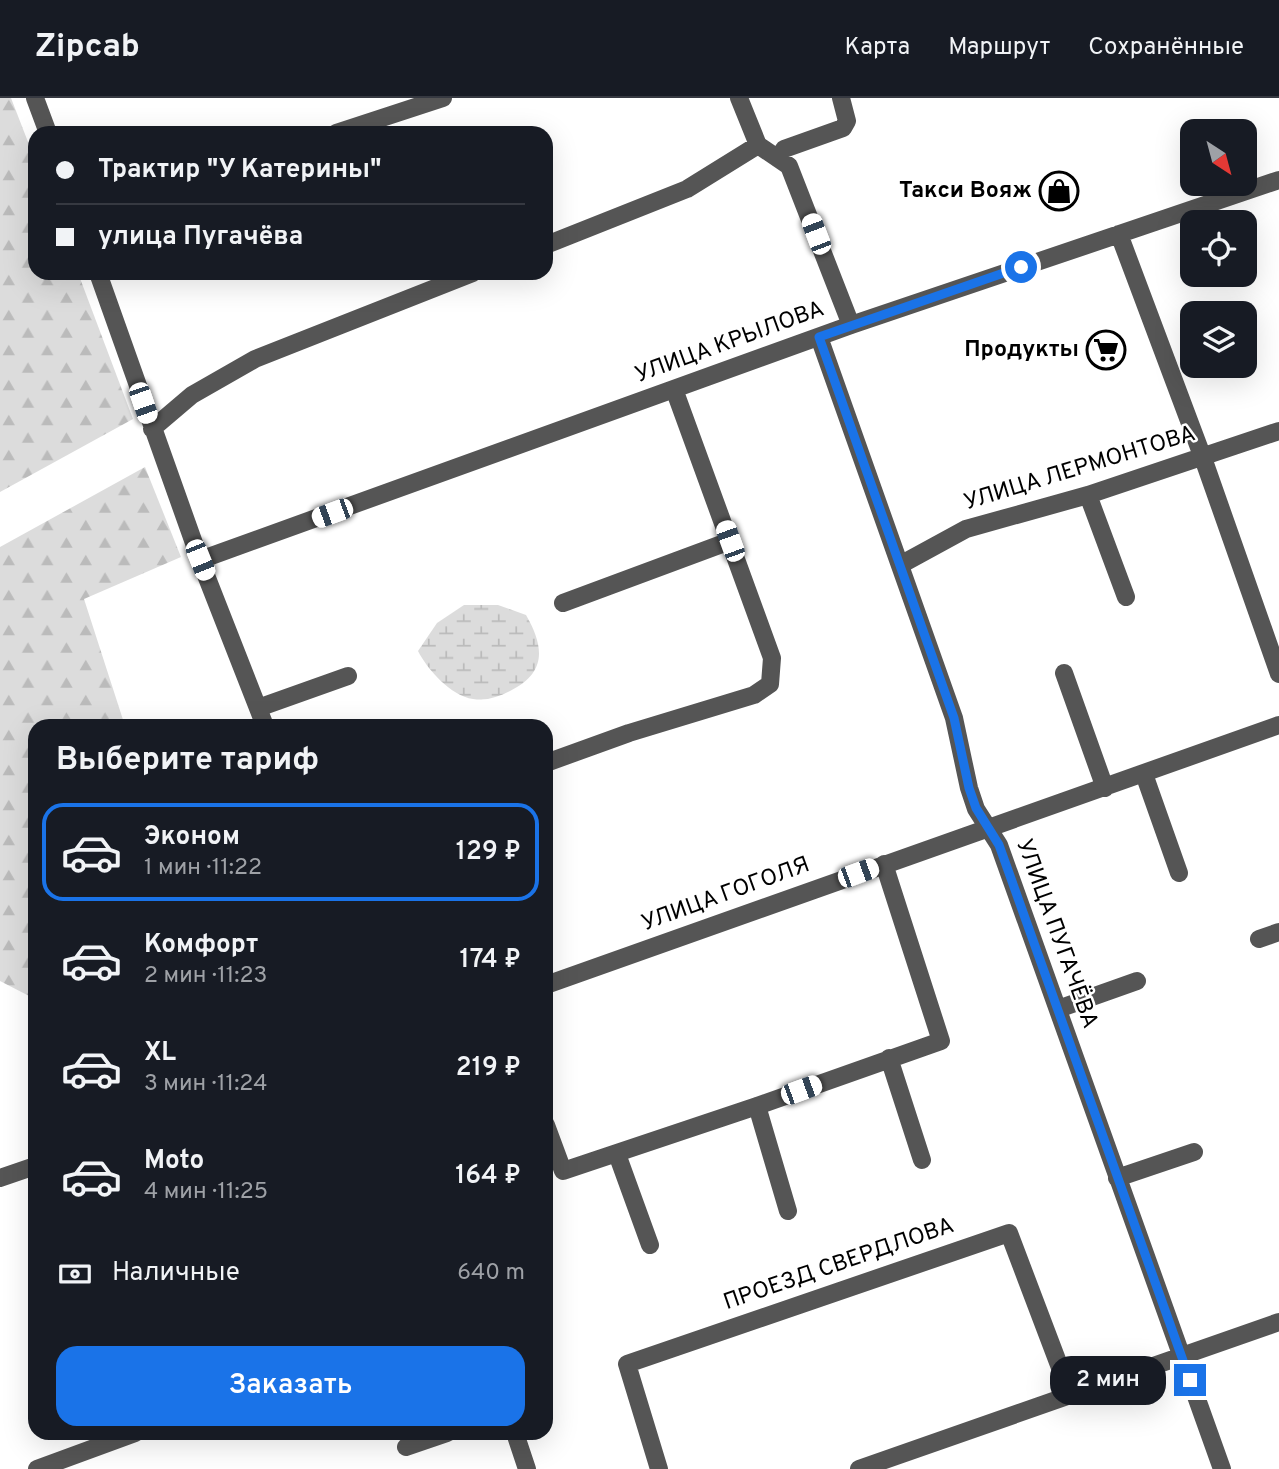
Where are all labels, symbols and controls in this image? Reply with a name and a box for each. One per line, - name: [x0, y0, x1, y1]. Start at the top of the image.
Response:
- text: Zipcab: [35, 27, 140, 69]
- text: Карта: [844, 33, 910, 63]
- text: Маршрут: [948, 33, 1050, 63]
- text: Сохранённые: [1088, 33, 1244, 63]
- north arrow: [1180, 119, 1256, 196]
- map controls: [1180, 119, 1257, 378]
- text: Трактир "У Катерины": [98, 154, 382, 187]
- shop icon: Такси Вояж: [1038, 170, 1080, 212]
- place label: Такси Вояж: [899, 177, 1032, 206]
- button: locate: [1180, 210, 1257, 287]
- car: [799, 211, 834, 257]
- text: улица Пугачёва: [98, 221, 303, 254]
- route start: [1005, 251, 1037, 283]
- street label: УЛИЦА КРЫЛОВА: [631, 295, 829, 391]
- button: layers: [1180, 301, 1257, 378]
- supermarket icon: Продукты: [1085, 329, 1127, 371]
- place label: Продукты: [964, 336, 1079, 365]
- car: [127, 380, 160, 426]
- street label: УЛИЦА ЛЕРМОНТОВА: [961, 420, 1199, 518]
- car: [309, 496, 356, 530]
- car: [713, 518, 748, 564]
- car: [183, 537, 218, 583]
- text: Выберите тариф: [56, 741, 319, 781]
- icon: car: [60, 821, 123, 884]
- text: Эконом: [144, 821, 240, 854]
- street label: УЛИЦА ПУГАЧЁВА: [1008, 835, 1105, 1033]
- text: 129 ₽: [456, 836, 521, 869]
- street label: УЛИЦА ГОГОЛЯ: [638, 851, 814, 939]
- text: 1 мин · 11:22: [144, 854, 262, 883]
- car: [835, 856, 882, 890]
- icon: car: [60, 929, 123, 992]
- text: Комфорт: [144, 929, 258, 962]
- text: 174 ₽: [460, 944, 521, 977]
- text: 2 мин · 11:23: [144, 962, 267, 991]
- icon: car: [60, 1037, 123, 1100]
- text: XL: [144, 1037, 176, 1070]
- text: 219 ₽: [456, 1052, 521, 1085]
- text: 3 мин · 11:24: [144, 1070, 267, 1099]
- car: [778, 1073, 825, 1107]
- icon: car: [60, 1145, 123, 1208]
- text: Moto: [144, 1145, 204, 1178]
- text: 164 ₽: [455, 1160, 521, 1193]
- text: 4 мин · 11:25: [144, 1178, 268, 1207]
- street label: ПРОЕЗД СВЕРДЛОВА: [720, 1212, 958, 1318]
- icon: cash: [56, 1255, 94, 1293]
- text: Наличные: [112, 1257, 240, 1290]
- text: 640 m: [457, 1259, 525, 1288]
- button: Заказать: [56, 1346, 525, 1426]
- callout: 2 мин: [1050, 1356, 1166, 1404]
- route end: [1174, 1364, 1206, 1396]
- text: 2 мин: [1076, 1366, 1140, 1395]

